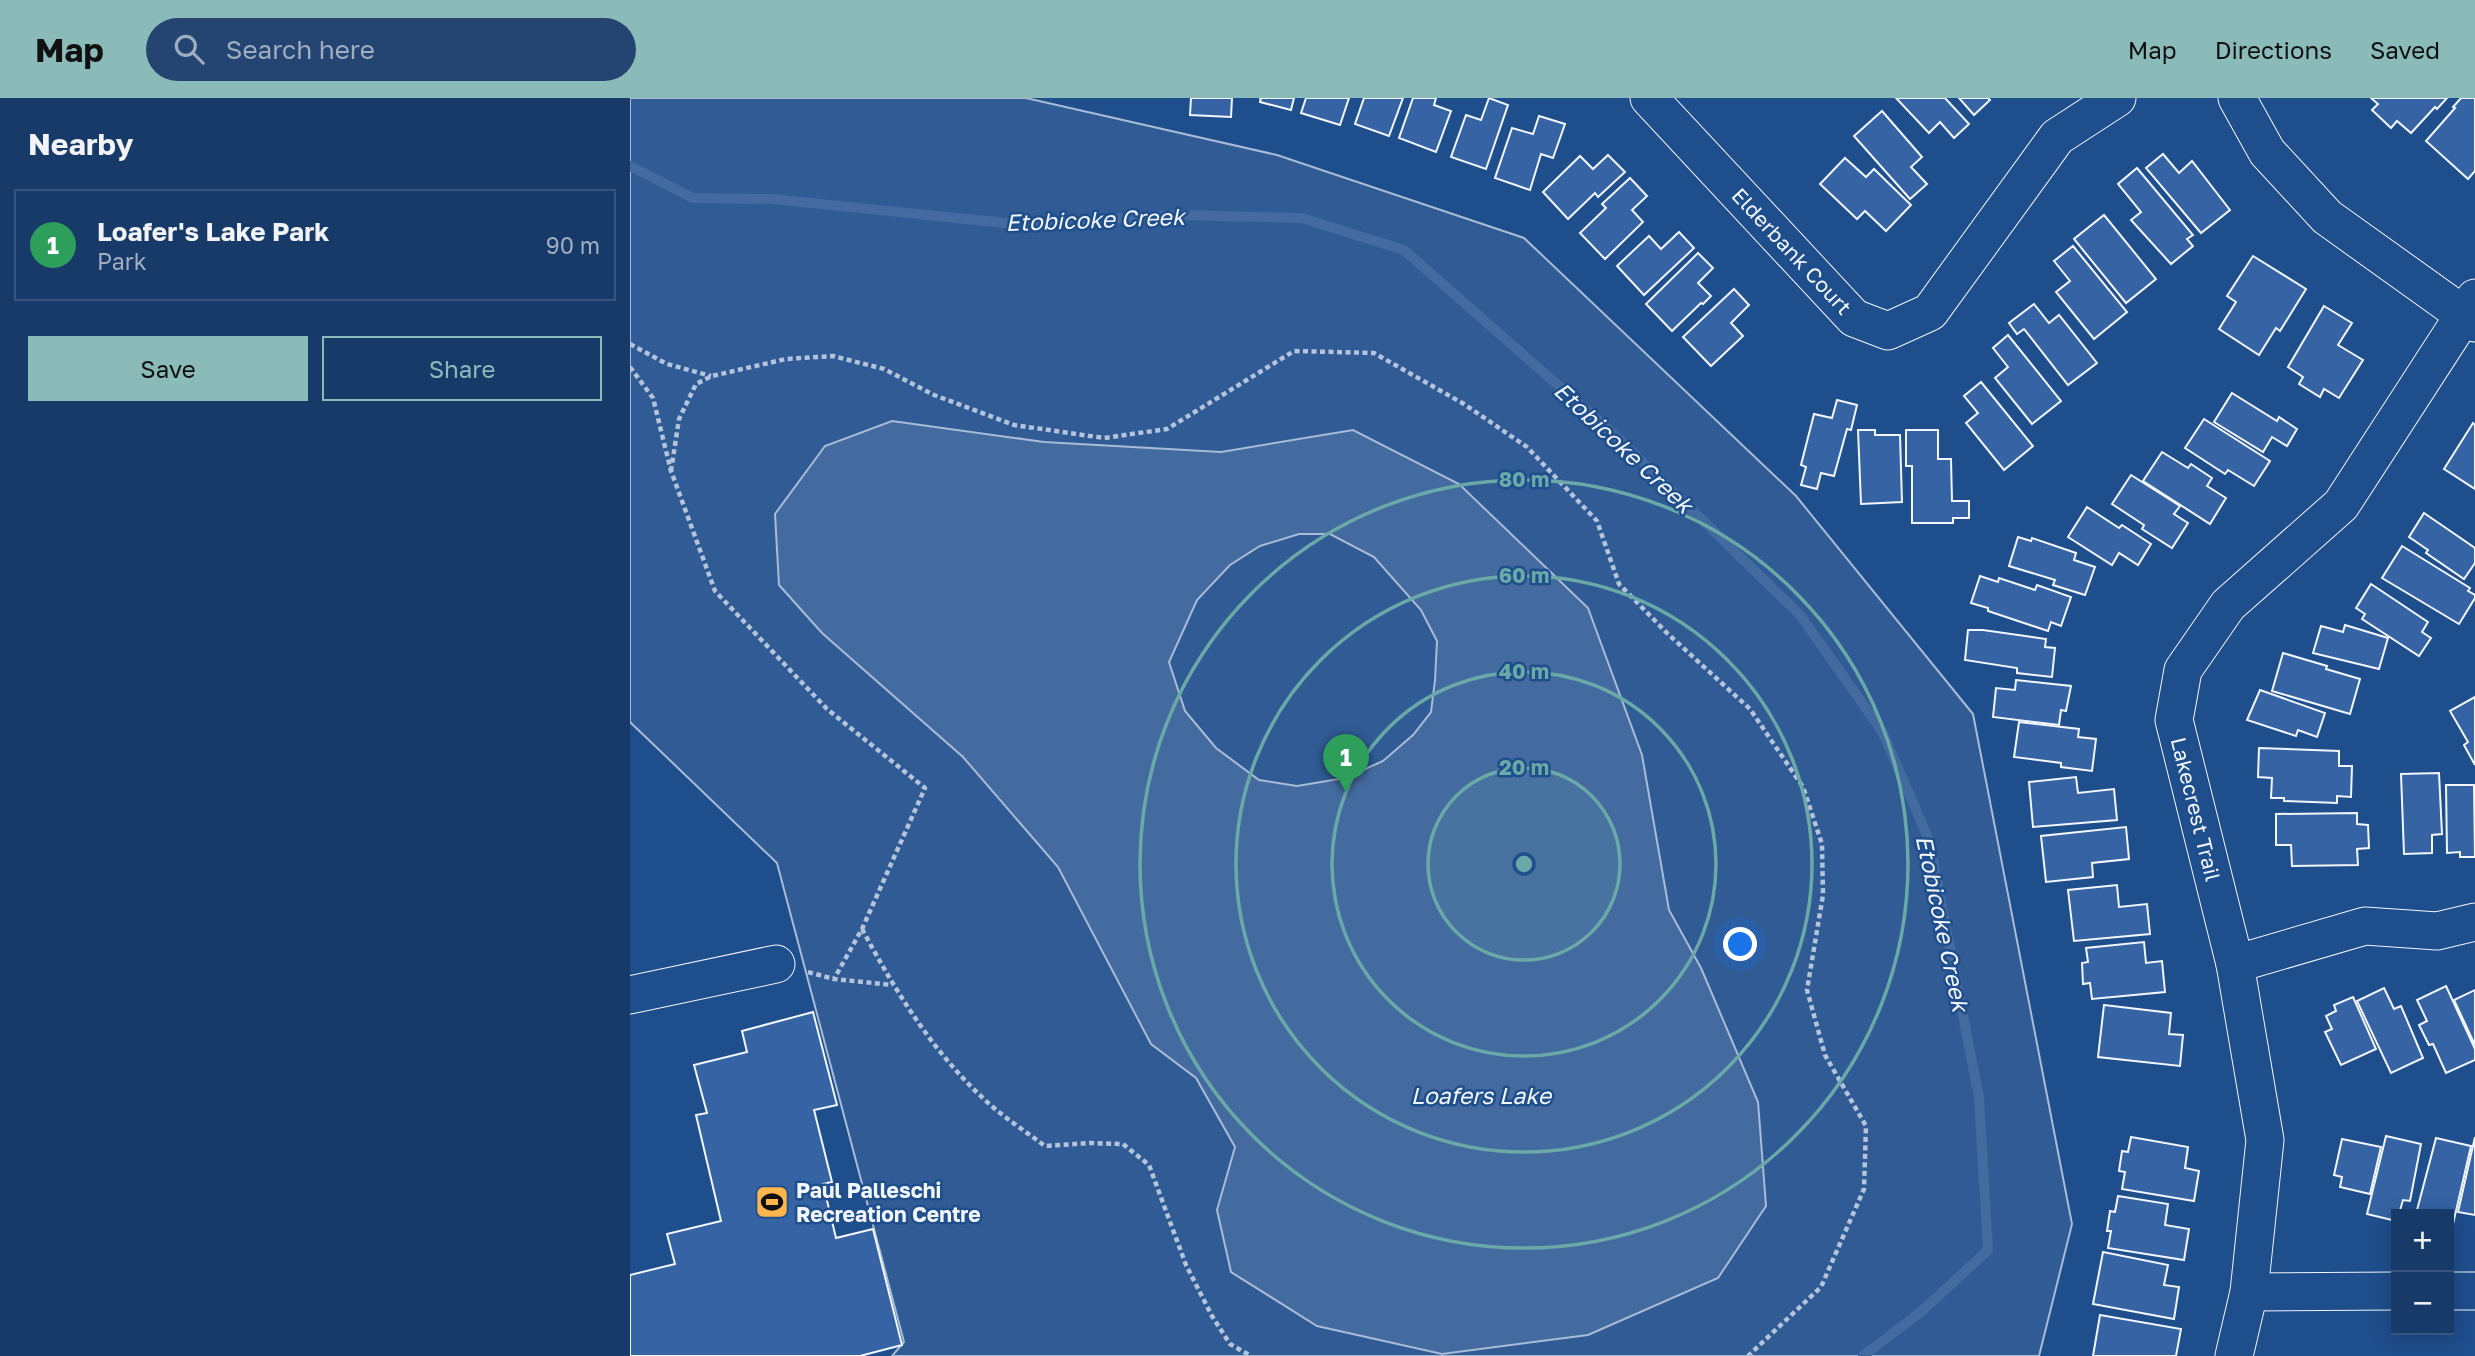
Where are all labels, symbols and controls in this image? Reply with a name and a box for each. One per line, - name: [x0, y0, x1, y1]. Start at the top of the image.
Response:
- search box: [146, 18, 636, 81]
- text: Map: [35, 30, 104, 69]
- icon: search: [170, 30, 208, 68]
- text: Search here: [226, 34, 375, 65]
- text: Map: [2128, 35, 2177, 64]
- text: Directions: [2215, 35, 2332, 64]
- text: Saved: [2370, 35, 2440, 64]
- text: Nearby: [28, 126, 133, 162]
- street label: Elderbank Court: [1727, 182, 1857, 320]
- water label: Etobicoke Creek: [1005, 202, 1187, 236]
- text: Loafer's Lake Park: [97, 216, 329, 247]
- text: 1: [47, 231, 59, 259]
- text: 90 m: [546, 231, 600, 259]
- text: Park: [97, 247, 147, 275]
- button: Save: [28, 336, 308, 401]
- button: Share: [322, 336, 602, 401]
- water label: Etobicoke Creek: [1549, 376, 1701, 520]
- text: 80 m: [1499, 466, 1549, 492]
- text: 60 m: [1499, 562, 1549, 588]
- text: 40 m: [1499, 658, 1549, 684]
- pin: 1: [1323, 734, 1369, 792]
- street label: Lakecrest Trail: [2166, 734, 2226, 884]
- text: 20 m: [1499, 754, 1549, 780]
- water label: Etobicoke Creek: [1911, 832, 1976, 1016]
- centre of rings: [1512, 852, 1536, 876]
- your location: [1723, 927, 1757, 961]
- water label: Loafers Lake: [1411, 1081, 1553, 1109]
- place label: Paul Palleschi Recreation Centre: [796, 1177, 981, 1227]
- sports icon: Paul Palleschi Recreation Centre: [753, 1183, 791, 1221]
- map controls: [2391, 1209, 2454, 1335]
- button: +: [2391, 1209, 2454, 1272]
- button: −: [2391, 1272, 2454, 1335]

